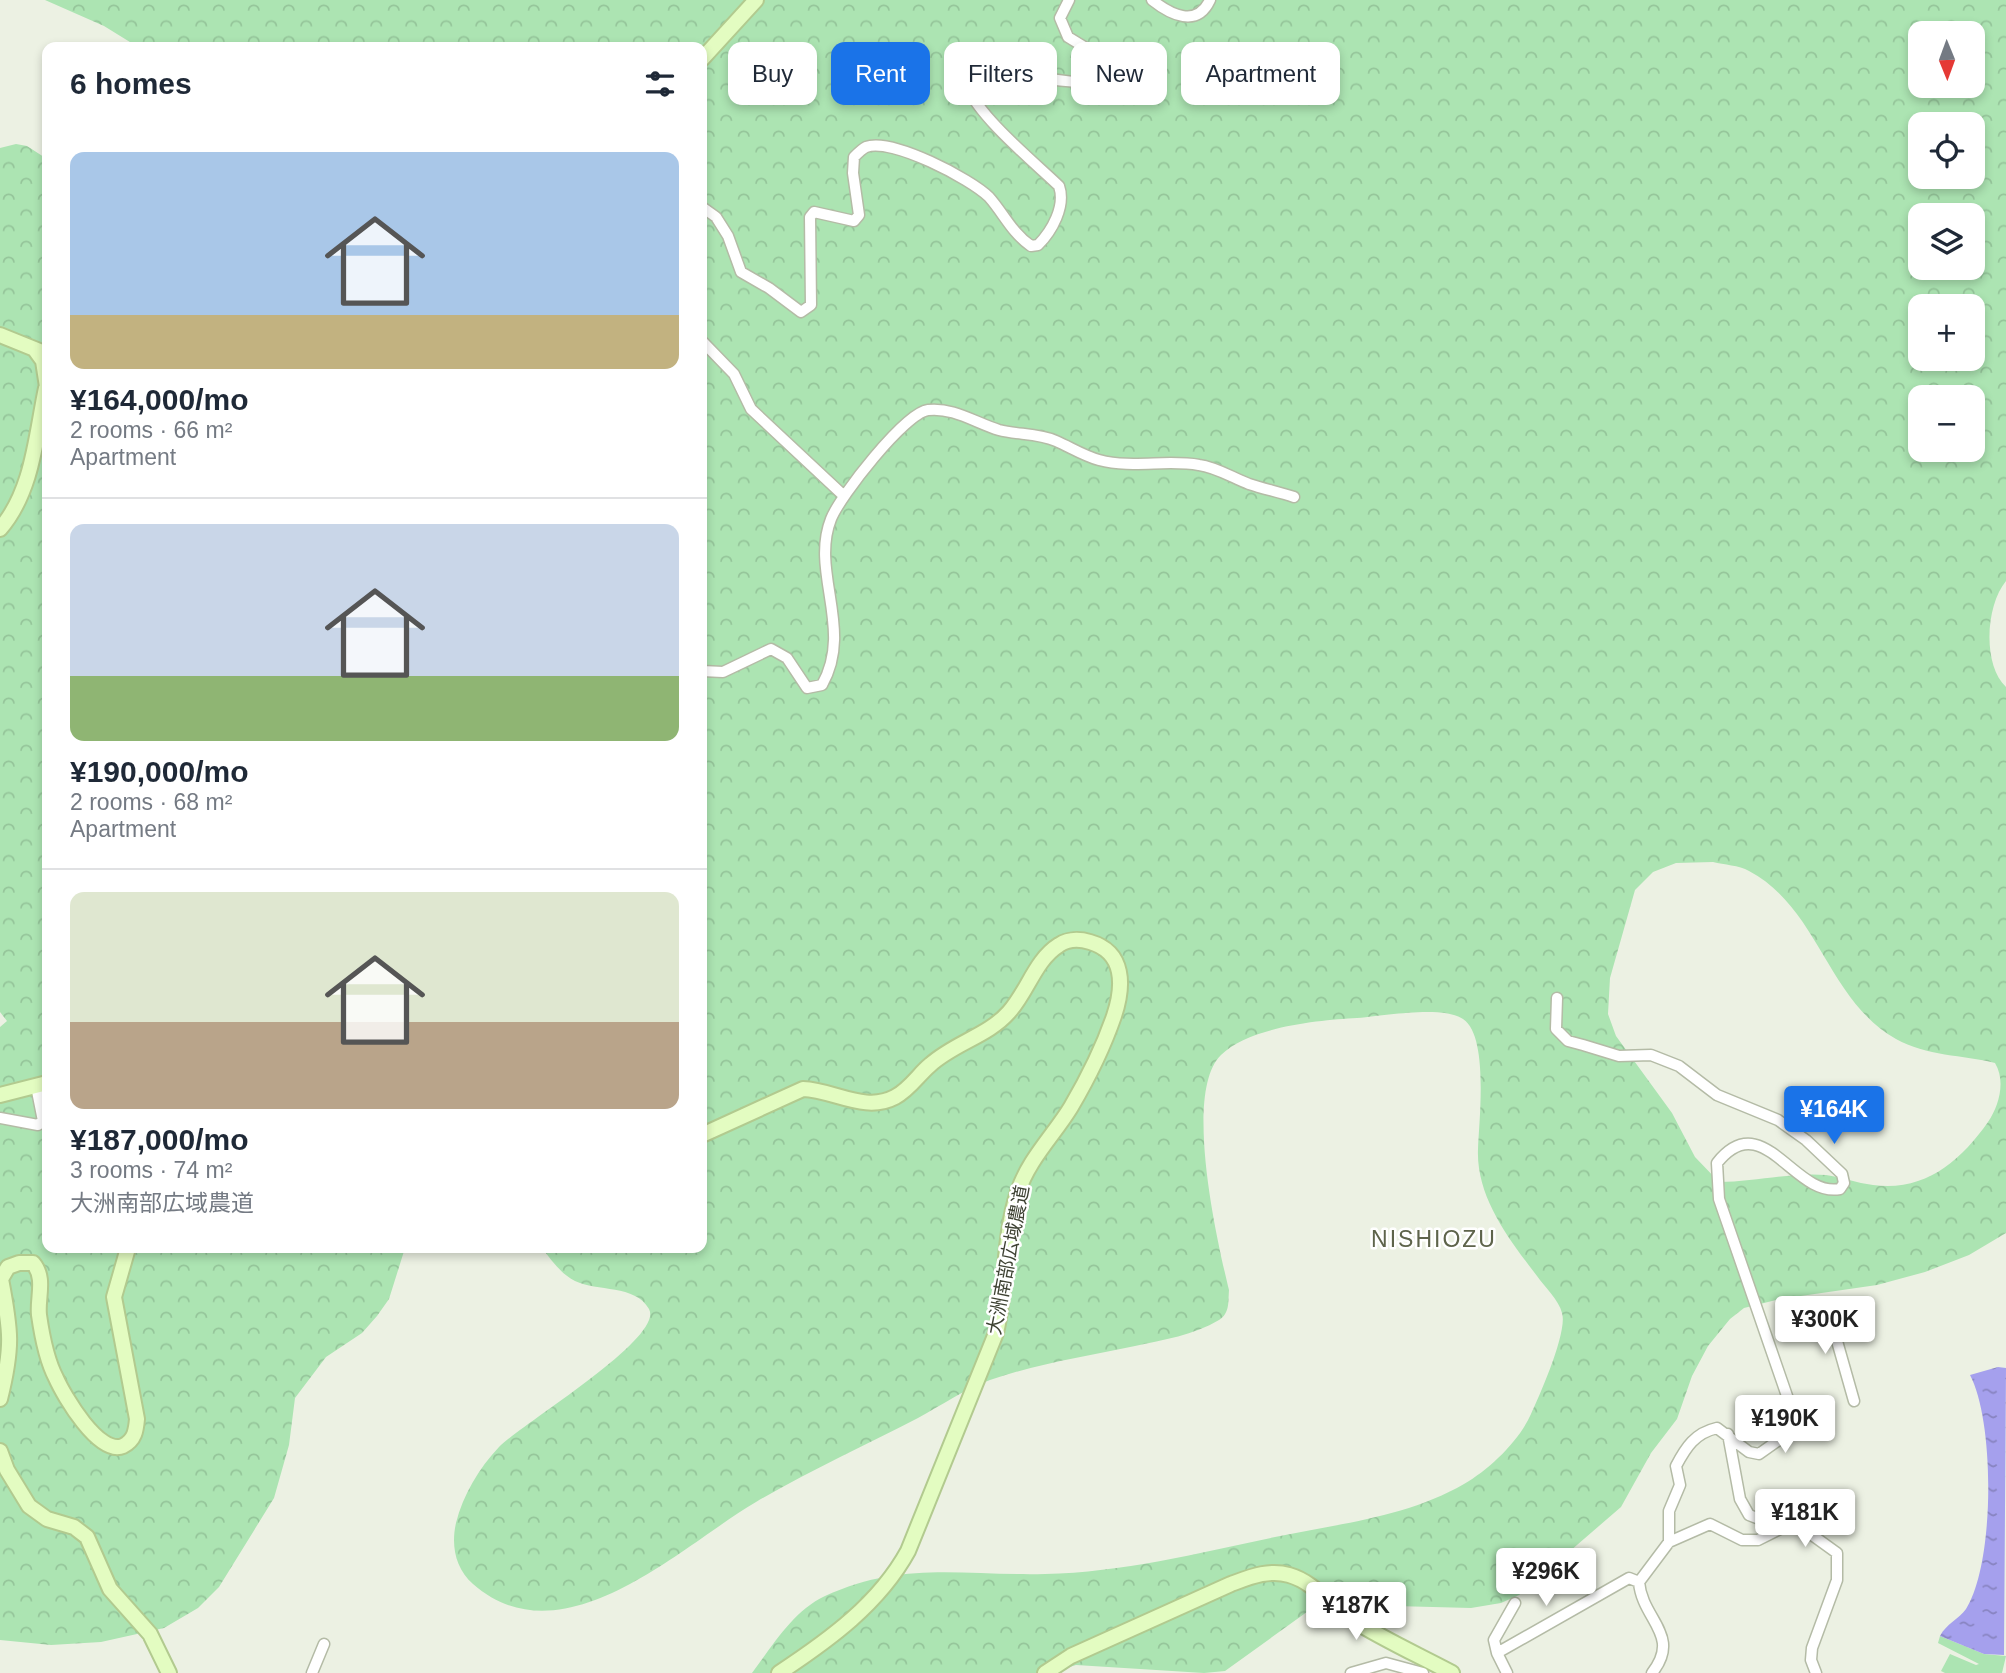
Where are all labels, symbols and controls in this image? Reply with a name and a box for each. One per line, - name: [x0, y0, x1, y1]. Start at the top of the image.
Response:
- north arrow: [1908, 21, 1984, 98]
- map controls: [1908, 21, 1985, 462]
- chip: Buy: [728, 42, 817, 105]
- chip: Rent: [831, 42, 930, 105]
- chip: Filters: [944, 42, 1057, 105]
- chip: New: [1071, 42, 1167, 105]
- chip: Apartment: [1181, 42, 1340, 105]
- icon: filters: [641, 65, 679, 103]
- text: 6 homes: [70, 67, 192, 100]
- button: locate: [1908, 112, 1985, 189]
- icon: home: [312, 198, 438, 324]
- button: layers: [1908, 203, 1985, 280]
- button: +: [1908, 294, 1985, 371]
- text: ¥164,000/mo: [70, 383, 248, 416]
- button: −: [1908, 385, 1985, 462]
- text: 2 rooms · 66 m²: [70, 417, 232, 443]
- text: Apartment: [70, 444, 176, 470]
- icon: home: [312, 570, 438, 696]
- text: ¥190,000/mo: [70, 755, 248, 788]
- text: 2 rooms · 68 m²: [70, 789, 232, 815]
- text: Apartment: [70, 816, 176, 842]
- icon: home: [312, 937, 438, 1063]
- pin: ¥164K: [1785, 1086, 1883, 1146]
- text: ¥164K: [1800, 1096, 1868, 1122]
- text: ¥187,000/mo: [70, 1123, 248, 1156]
- text: 3 rooms · 74 m²: [70, 1157, 232, 1183]
- street label: 大洲南部広域農道: [983, 1183, 1033, 1337]
- text: 大洲南部広域農道: [70, 1190, 254, 1216]
- district label: NISHIOZU: [1371, 1226, 1497, 1252]
- pin: ¥300K: [1776, 1296, 1874, 1356]
- text: ¥300K: [1791, 1306, 1859, 1332]
- pin: ¥190K: [1736, 1396, 1834, 1455]
- text: ¥190K: [1751, 1405, 1819, 1431]
- pin: ¥181K: [1756, 1490, 1854, 1549]
- text: ¥181K: [1771, 1499, 1839, 1525]
- pin: ¥296K: [1497, 1548, 1595, 1608]
- text: ¥296K: [1512, 1558, 1580, 1584]
- pin: ¥187K: [1307, 1582, 1405, 1642]
- text: ¥187K: [1322, 1592, 1390, 1618]

